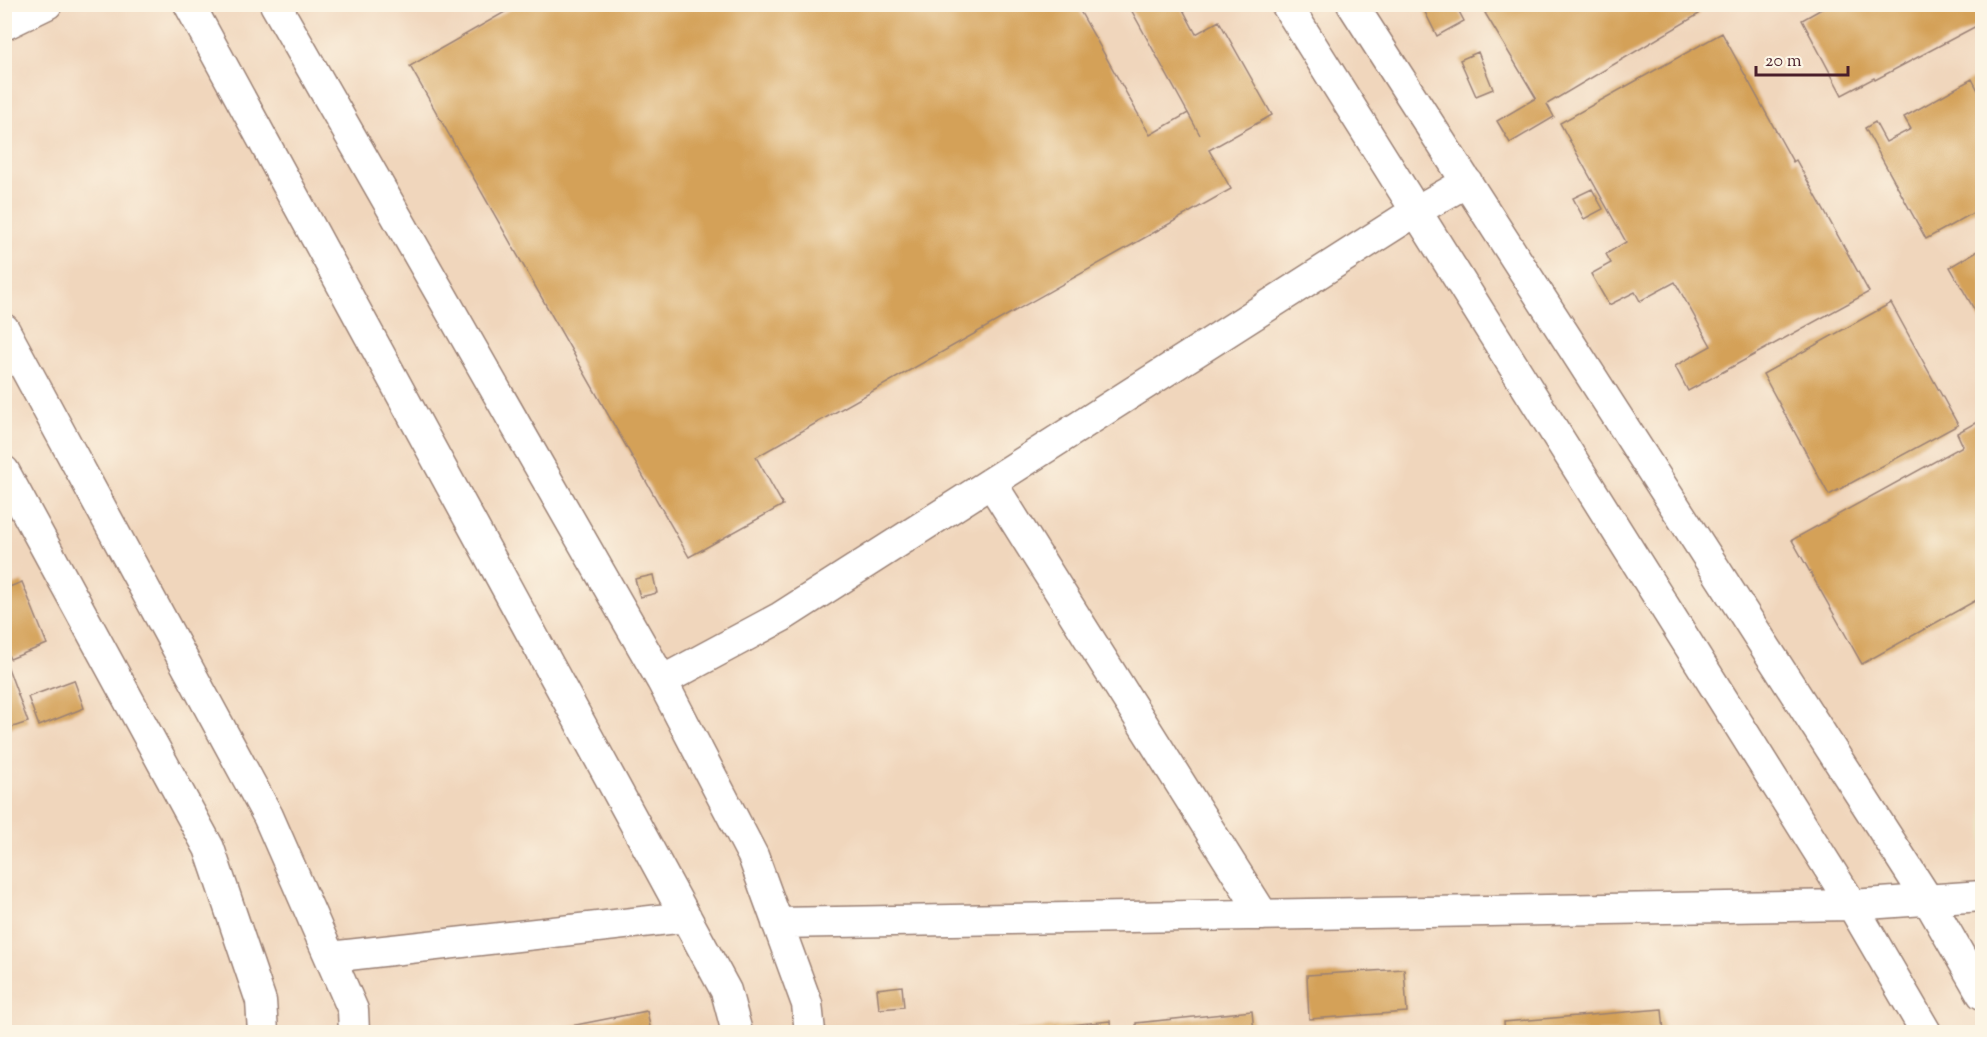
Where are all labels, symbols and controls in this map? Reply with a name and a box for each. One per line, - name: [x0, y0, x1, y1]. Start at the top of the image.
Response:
- scale bar: [1756, 39, 1848, 77]
- text: 20 m: [1765, 49, 1802, 75]

